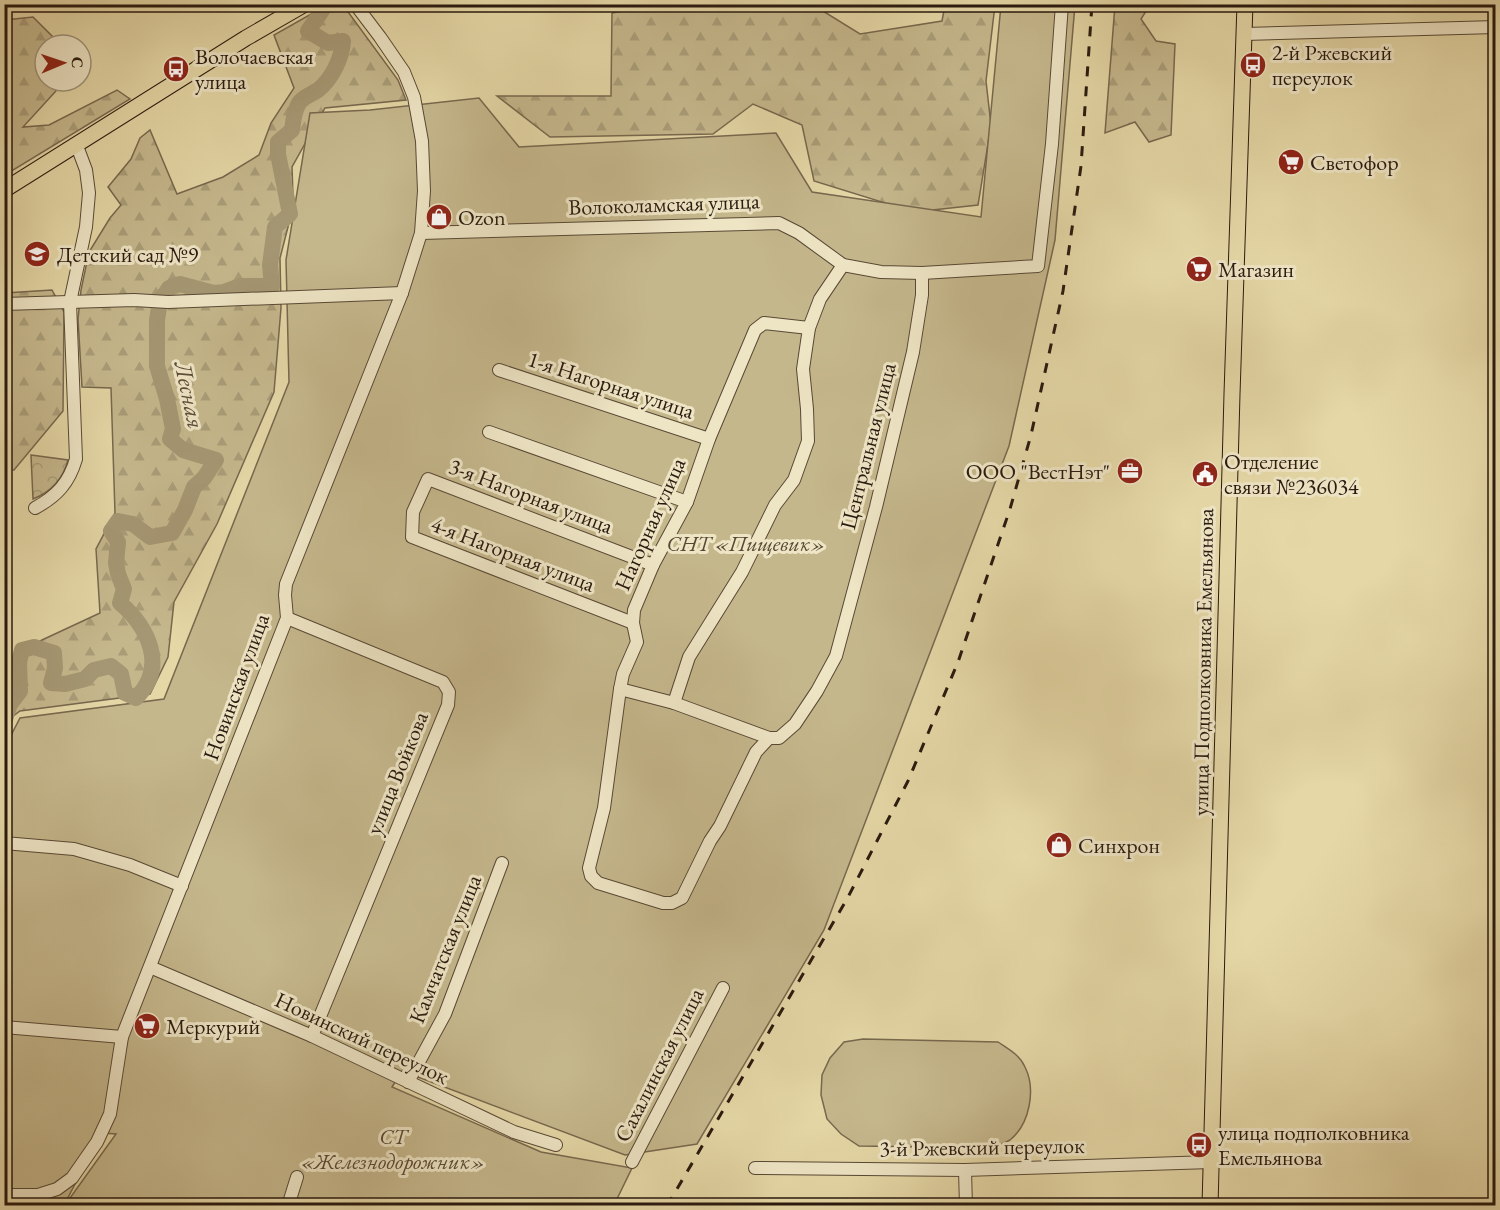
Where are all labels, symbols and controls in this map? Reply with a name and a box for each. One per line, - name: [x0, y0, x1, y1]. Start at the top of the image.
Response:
- north arrow: [33, 33, 93, 93]
- place label: 2-й Ржевский переулок: [1272, 38, 1392, 92]
- place label: Волочаевская улица: [195, 42, 314, 96]
- bus stop icon: 2-й Ржевский переулок: [1238, 50, 1268, 80]
- bus stop icon: Волочаевская улица: [161, 54, 191, 84]
- text: С: [67, 56, 88, 69]
- supermarket icon: Светофор: [1276, 147, 1306, 177]
- place label: Светофор: [1310, 148, 1399, 177]
- street label: Волоколамская улица: [568, 186, 760, 222]
- shop icon: Ozon: [424, 202, 454, 232]
- place label: Ozon: [458, 203, 506, 232]
- school or university icon: Детский сад №9: [22, 239, 52, 269]
- place label: Детский сад №9: [57, 240, 199, 269]
- supermarket icon: Магазин: [1184, 254, 1214, 284]
- place label: Магазин: [1218, 255, 1294, 284]
- street label: 1-я Нагорная улица: [524, 344, 698, 426]
- water label: Лесная: [168, 358, 212, 431]
- street label: Центральная улица: [833, 359, 903, 532]
- place label: Отделение связи №236034: [1224, 447, 1359, 501]
- street label: 3-я Нагорная улица: [445, 451, 617, 541]
- street label: Нагорная улица: [608, 453, 692, 595]
- office icon: ООО "ВестНэт": [1115, 456, 1145, 486]
- place label: ООО "ВестНэт": [966, 457, 1110, 486]
- public building icon: Отделение связи №236034: [1190, 459, 1220, 489]
- street label: улица Подполковника Емельянова: [1186, 508, 1220, 816]
- street label: 4-я Нагорная улица: [427, 509, 599, 599]
- park label: СНТ «Пищевик»: [667, 529, 825, 558]
- street label: Новинская улица: [196, 609, 276, 764]
- street label: улица Войкова: [359, 707, 435, 839]
- shop icon: Синхрон: [1044, 830, 1074, 860]
- place label: Синхрон: [1078, 831, 1160, 860]
- street label: Камчатская улица: [402, 870, 488, 1028]
- street label: Сахалинская улица: [608, 983, 710, 1147]
- street label: Новинский переулок: [270, 985, 454, 1091]
- supermarket icon: Меркурий: [132, 1011, 162, 1041]
- place label: Меркурий: [166, 1012, 261, 1041]
- place label: улица подполковника Емельянова: [1218, 1118, 1410, 1172]
- park label: СТ «Железнодорожник»: [301, 1122, 485, 1176]
- bus stop icon: улица подполковника Емельянова: [1184, 1130, 1214, 1160]
- street label: 3-й Ржевский переулок: [879, 1131, 1085, 1163]

